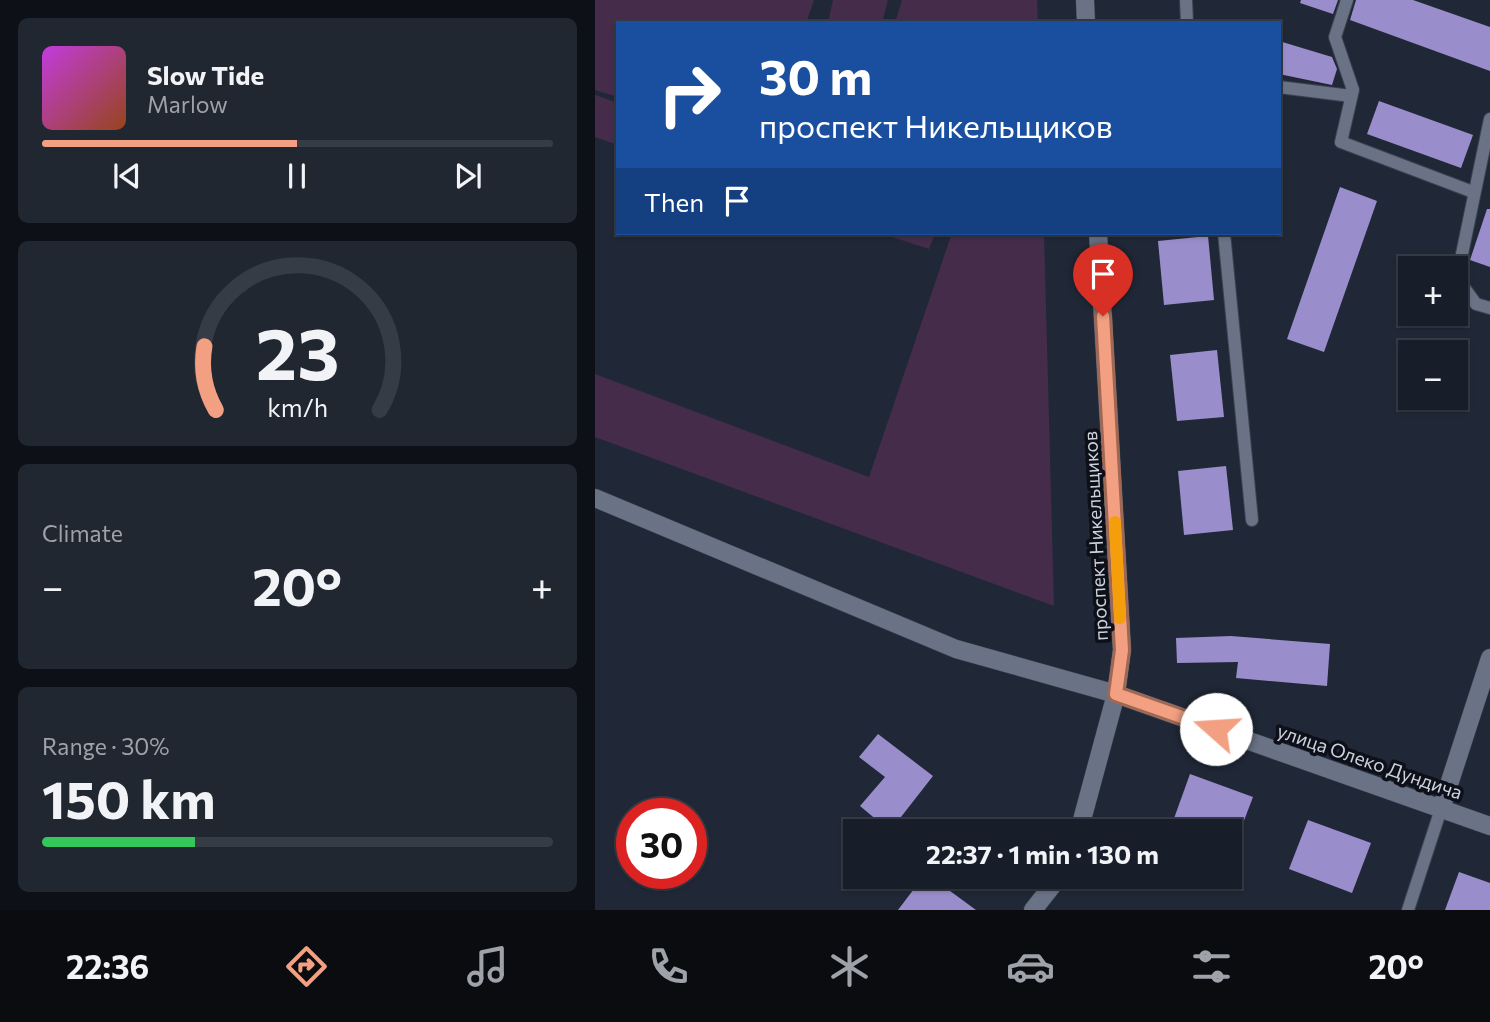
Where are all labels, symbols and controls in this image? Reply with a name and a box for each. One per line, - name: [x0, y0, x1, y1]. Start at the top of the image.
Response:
- text: 30 m: [759, 45, 872, 105]
- icon: right: [644, 49, 735, 140]
- text: Slow Tide: [147, 59, 264, 90]
- text: Marlow: [147, 90, 228, 118]
- text: проспект Никельщиков: [759, 105, 1113, 145]
- icon: previous: [108, 157, 146, 195]
- icon: pause: [278, 157, 316, 195]
- icon: next: [449, 157, 487, 195]
- icon: arrive: [718, 182, 756, 220]
- text: Then: [644, 186, 704, 217]
- pin: [1073, 244, 1133, 316]
- icon: arrive: [1084, 255, 1122, 293]
- map controls: [1398, 256, 1468, 410]
- button: +: [1398, 256, 1468, 326]
- text: 23: [256, 306, 339, 395]
- button: −: [1398, 340, 1468, 410]
- text: km/h: [267, 391, 328, 421]
- street label: проспект Никельщиков: [1078, 431, 1112, 641]
- text: Climate: [42, 519, 123, 547]
- text: 20°: [252, 553, 342, 617]
- text: −: [42, 562, 64, 609]
- text: +: [531, 562, 553, 609]
- position arrow: [1179, 692, 1253, 766]
- street label: улица Олеко Дундича: [1275, 719, 1465, 803]
- text: Range · 30%: [42, 732, 170, 760]
- text: 150 km: [42, 766, 216, 830]
- speed limit sign: 30: [616, 798, 707, 889]
- text: 22:37 · 1 min · 130 m: [926, 838, 1159, 869]
- icon: directions: [282, 942, 331, 991]
- icon: music: [463, 942, 512, 991]
- icon: phone: [644, 942, 693, 991]
- icon: climate: [825, 942, 874, 991]
- icon: car: [1006, 942, 1055, 991]
- icon: filters: [1187, 942, 1236, 991]
- text: 22:36: [66, 946, 149, 986]
- text: 20°: [1369, 946, 1424, 986]

